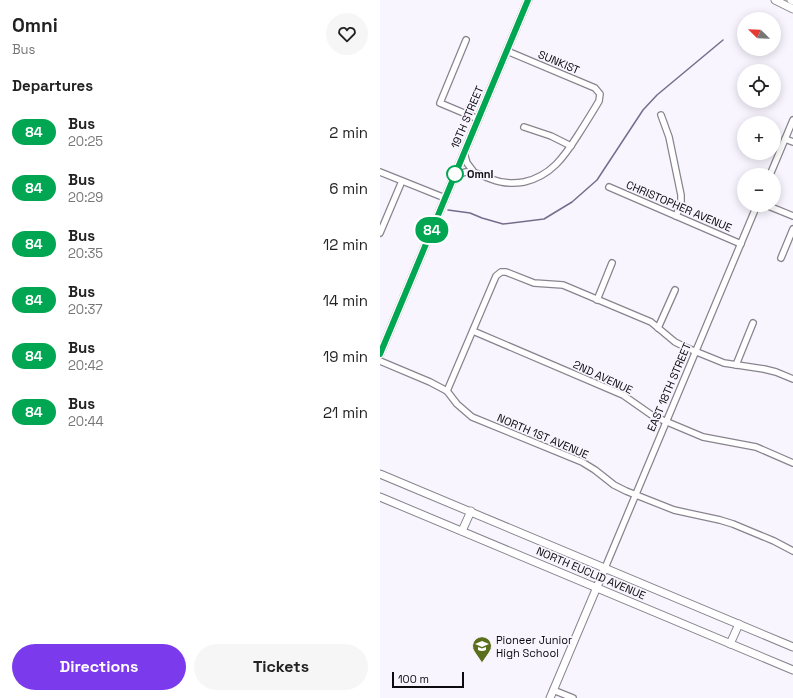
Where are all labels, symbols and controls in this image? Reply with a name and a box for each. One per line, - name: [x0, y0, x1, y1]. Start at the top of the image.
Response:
- north arrow: [737, 12, 781, 56]
- map controls: [737, 12, 781, 212]
- text: Omni: [12, 13, 58, 38]
- button: heart: [326, 13, 368, 55]
- text: Bus: [12, 41, 35, 58]
- street label: SUNKIST: [536, 47, 582, 77]
- button: locate: [737, 64, 781, 108]
- text: Departures: [12, 76, 93, 95]
- street label: 19TH STREET: [448, 83, 487, 150]
- text: Bus: [68, 114, 95, 133]
- button: +: [737, 116, 781, 160]
- text: 84: [25, 123, 43, 141]
- text: 2 min: [329, 123, 368, 142]
- text: 20:25: [68, 133, 103, 150]
- marker: Omni: [446, 165, 464, 183]
- place label: Omni: [467, 167, 494, 181]
- button: −: [737, 168, 781, 212]
- text: Bus: [68, 170, 95, 189]
- street label: CHRISTOPHER AVENUE: [624, 177, 734, 235]
- text: 84: [25, 179, 43, 197]
- text: 6 min: [329, 179, 368, 198]
- text: 20:29: [68, 189, 103, 206]
- line badge: 84: [414, 217, 450, 243]
- text: 84: [423, 221, 441, 239]
- text: Bus: [68, 226, 95, 245]
- text: 84: [25, 235, 43, 253]
- text: 12 min: [323, 235, 368, 254]
- text: 20:35: [68, 245, 103, 262]
- text: Bus: [68, 282, 95, 301]
- text: 84: [25, 291, 43, 309]
- text: 14 min: [323, 291, 368, 310]
- text: 20:37: [68, 301, 103, 318]
- text: Bus: [68, 338, 95, 357]
- street label: EAST 18TH STREET: [644, 340, 694, 434]
- text: 84: [25, 347, 43, 365]
- text: 19 min: [323, 347, 368, 366]
- text: 20:42: [68, 357, 103, 374]
- street label: 2ND AVENUE: [571, 357, 635, 397]
- text: Bus: [68, 394, 95, 413]
- text: 84: [25, 403, 43, 421]
- text: 21 min: [323, 403, 368, 422]
- street label: NORTH 1ST AVENUE: [495, 410, 591, 462]
- text: 20:44: [68, 413, 104, 430]
- street label: NORTH EUCLID AVENUE: [534, 544, 648, 602]
- place label: Pioneer Junior High School: [496, 633, 572, 660]
- school or university icon: Pioneer Junior High School: [471, 635, 493, 663]
- button: Directions: [12, 644, 186, 690]
- button: Tickets: [194, 644, 368, 690]
- scale bar: [392, 670, 464, 689]
- text: 100 m: [398, 672, 429, 686]

